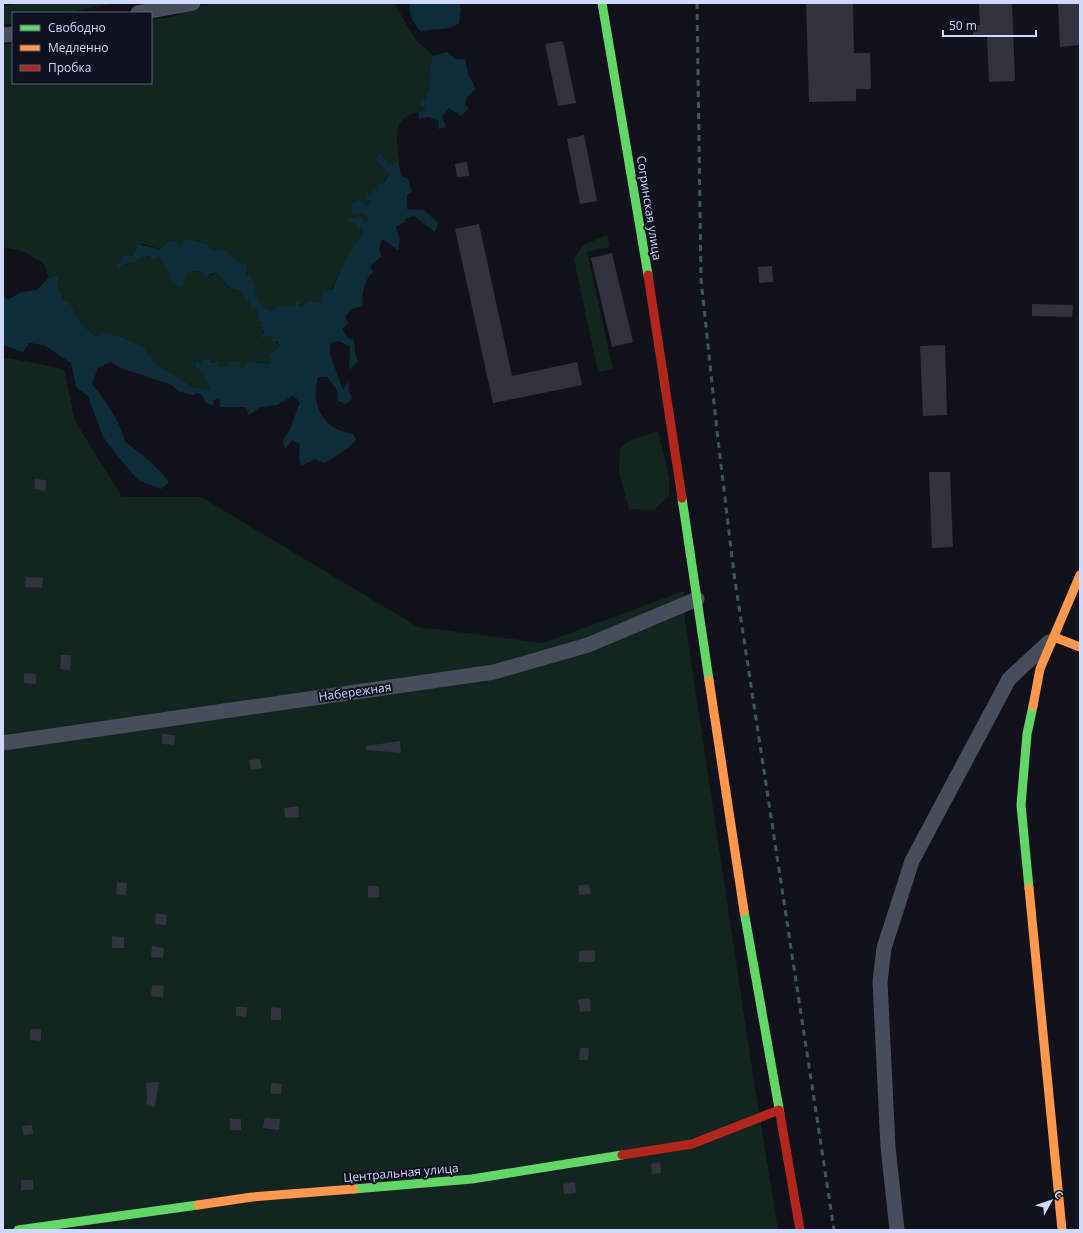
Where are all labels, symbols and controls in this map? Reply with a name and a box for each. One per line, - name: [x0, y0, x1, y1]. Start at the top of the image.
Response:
- legend: [12, 12, 152, 84]
- scale bar: [943, 12, 1036, 38]
- text: 50 m: [949, 17, 977, 34]
- text: Свободно: [48, 19, 106, 36]
- text: Медленно: [48, 39, 108, 56]
- text: Пробка: [48, 59, 91, 76]
- street label: Согринская улица: [633, 154, 666, 261]
- street label: Набережная: [318, 678, 392, 705]
- street label: Центральная улица: [343, 1159, 459, 1186]
- north arrow: [1031, 1181, 1071, 1221]
- text: С: [1051, 1187, 1067, 1202]

